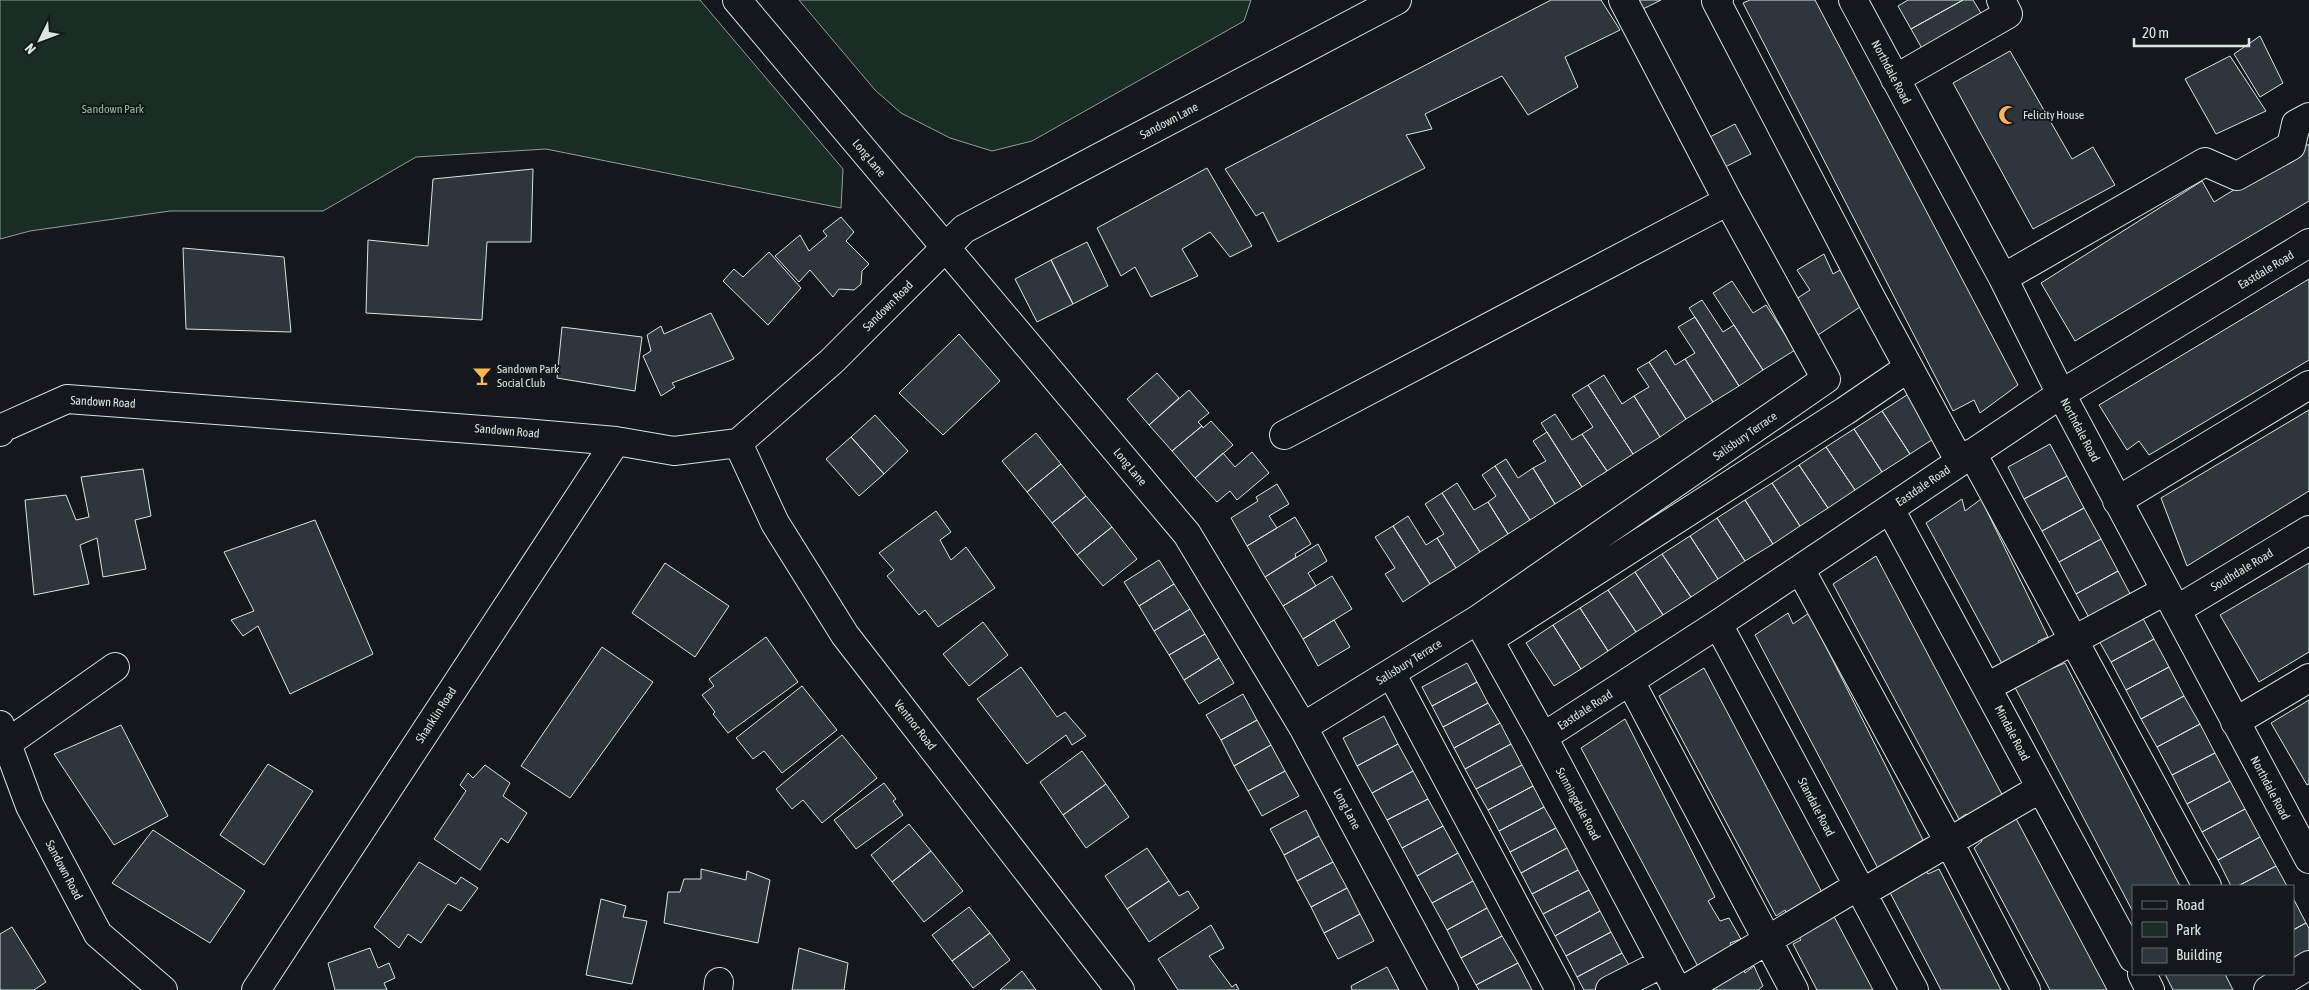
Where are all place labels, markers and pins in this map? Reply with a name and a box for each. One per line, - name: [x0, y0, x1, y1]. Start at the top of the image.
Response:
- mosque icon: Felicity House: [1997, 104, 2019, 126]
- place label: Felicity House: [2023, 108, 2084, 122]
- place label: Sandown Park Social Club: [497, 362, 560, 390]
- bar icon: Sandown Park Social Club: [471, 365, 493, 387]

